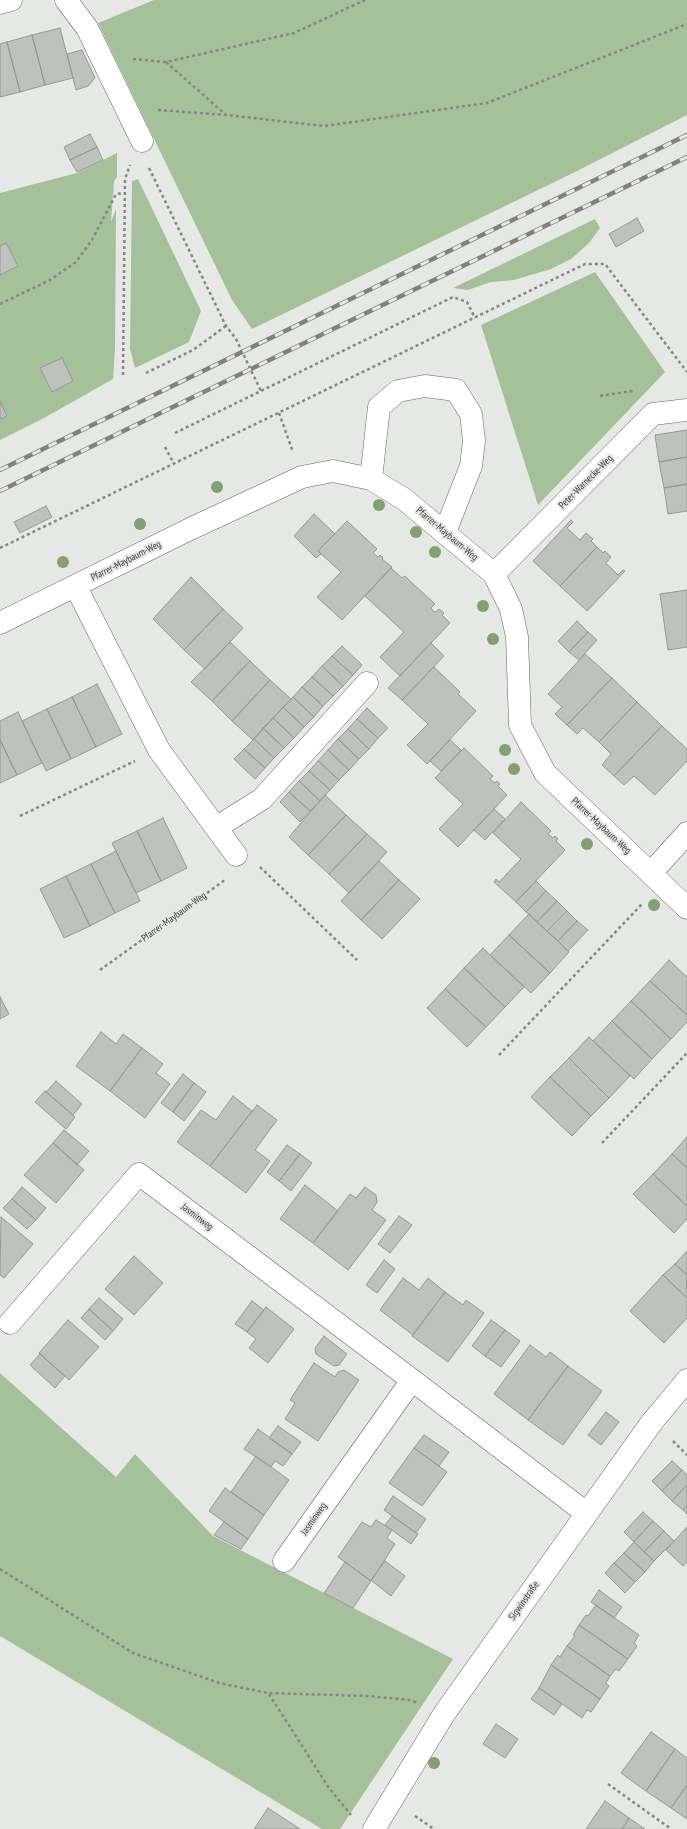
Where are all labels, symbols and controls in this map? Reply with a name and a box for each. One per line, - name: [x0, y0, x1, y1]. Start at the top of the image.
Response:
- street label: Peter-Warnecke-Weg: [557, 453, 615, 511]
- street label: Pfarrer-Maybaum-Weg: [414, 505, 480, 563]
- street label: Pfarrer-Maybaum-Weg: [89, 538, 163, 584]
- street label: Pfarrer-Maybaum-Weg: [569, 795, 633, 857]
- street label: Pfarrer-Maybaum-Weg: [139, 889, 209, 945]
- street label: Jasminweg: [179, 1201, 215, 1233]
- street label: Jasminweg: [298, 1500, 330, 1538]
- street label: Sigwinstraße: [506, 1579, 542, 1623]

